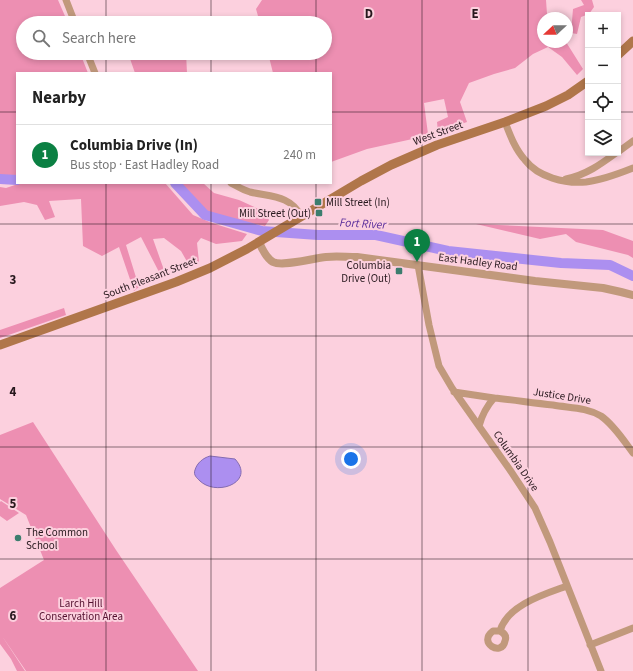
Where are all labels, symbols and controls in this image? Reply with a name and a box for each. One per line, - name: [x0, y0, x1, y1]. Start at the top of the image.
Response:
- text: D: [365, 5, 373, 23]
- text: E: [471, 5, 479, 23]
- north arrow: [537, 12, 573, 48]
- map controls: [585, 12, 621, 156]
- button: +: [585, 12, 621, 48]
- search box: [16, 16, 332, 60]
- icon: search: [30, 27, 52, 49]
- text: Search here: [62, 28, 136, 49]
- button: −: [585, 48, 621, 84]
- button: locate: [585, 84, 621, 120]
- text: Nearby: [32, 86, 86, 110]
- street label: West Street: [411, 117, 465, 149]
- button: layers: [585, 120, 621, 156]
- text: Columbia Drive (In): [70, 135, 198, 156]
- text: 1: [42, 146, 48, 164]
- text: 240 m: [283, 146, 316, 164]
- text: Bus stop · East Hadley Road: [70, 156, 219, 174]
- place label: Mill Street (In): [326, 195, 390, 210]
- marker: Mill Street (In): [313, 197, 323, 207]
- place label: Mill Street (Out): [239, 206, 311, 221]
- marker: Mill Street (Out): [314, 208, 324, 218]
- water label: Fort River: [339, 214, 388, 234]
- pin: 1: [404, 229, 430, 262]
- street label: East Hadley Road: [438, 250, 518, 274]
- street label: South Pleasant Street: [101, 253, 199, 303]
- place label: Columbia Drive (Out): [341, 258, 391, 286]
- marker: Columbia Drive (Out): [394, 266, 404, 276]
- text: 3: [10, 271, 17, 289]
- text: 4: [10, 383, 17, 401]
- street label: Justice Drive: [532, 384, 593, 408]
- street label: Columbia Drive: [490, 428, 543, 495]
- your location: [341, 449, 361, 469]
- text: 5: [10, 495, 17, 513]
- place label: The Common School: [26, 525, 88, 553]
- marker: The Common School: [13, 533, 23, 543]
- park label: Larch Hill Conservation Area: [39, 596, 123, 624]
- text: 6: [10, 607, 17, 625]

